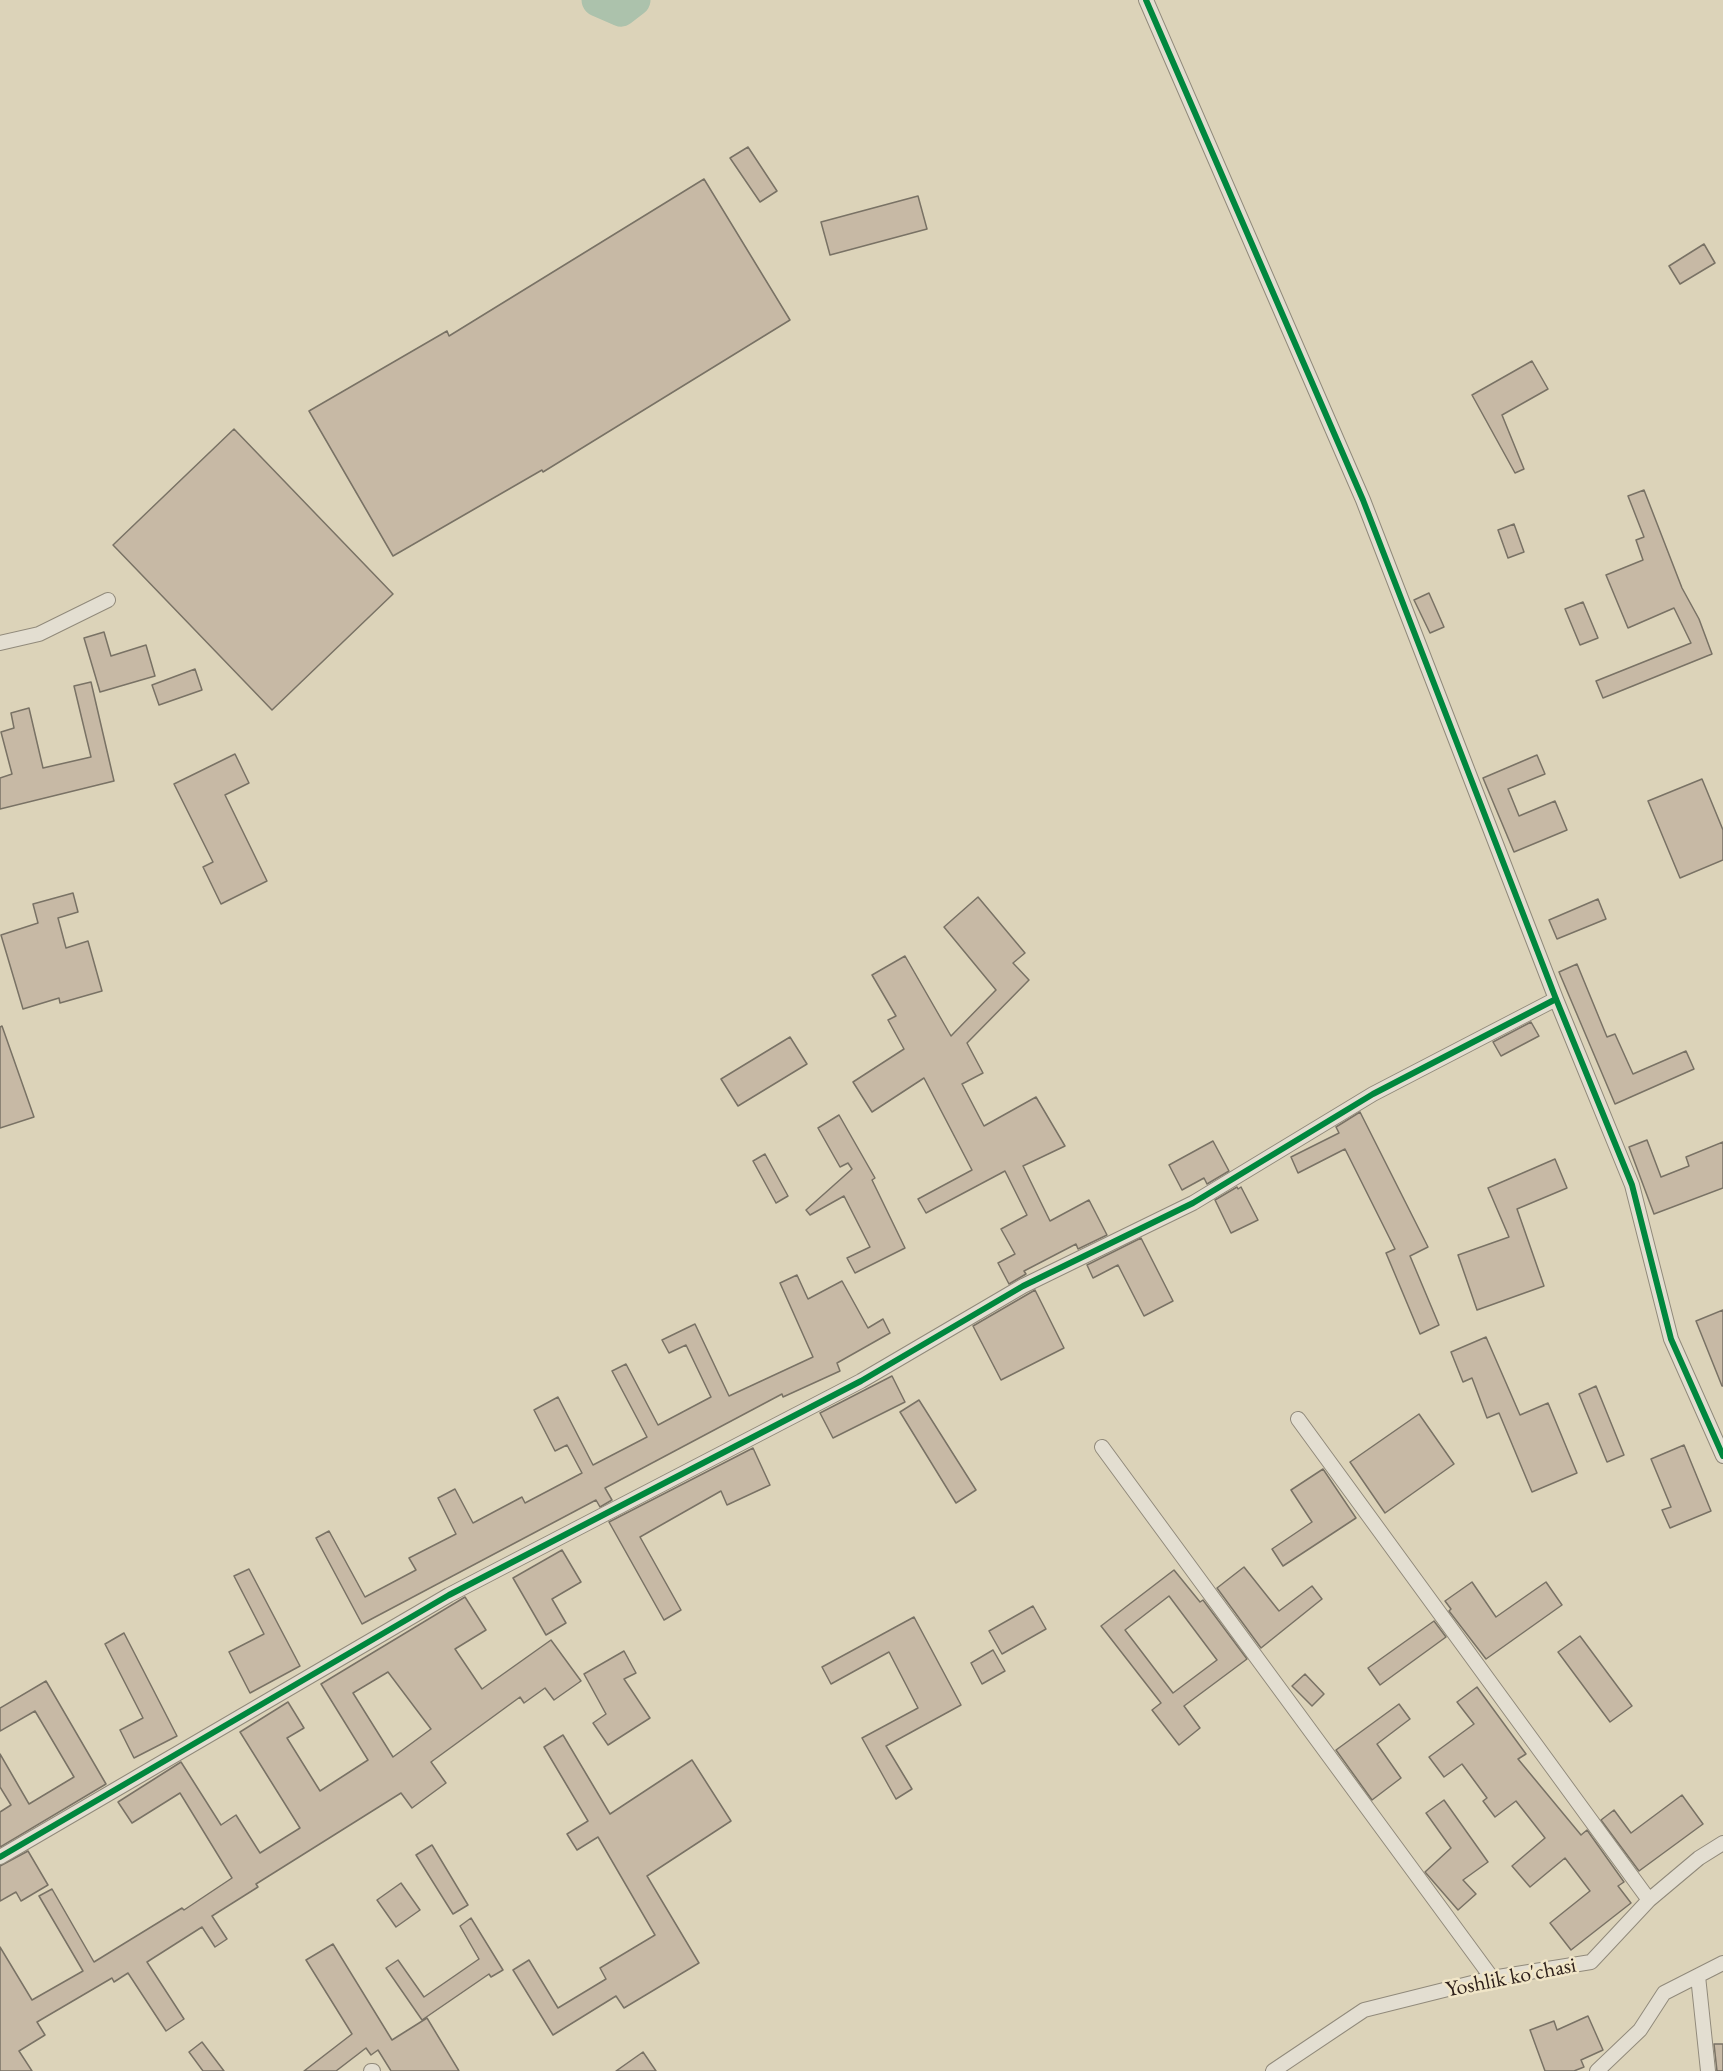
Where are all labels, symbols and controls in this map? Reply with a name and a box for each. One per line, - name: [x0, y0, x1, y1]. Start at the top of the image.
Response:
- street label: Yoshlik ko'chasi: [1443, 1952, 1579, 2004]

